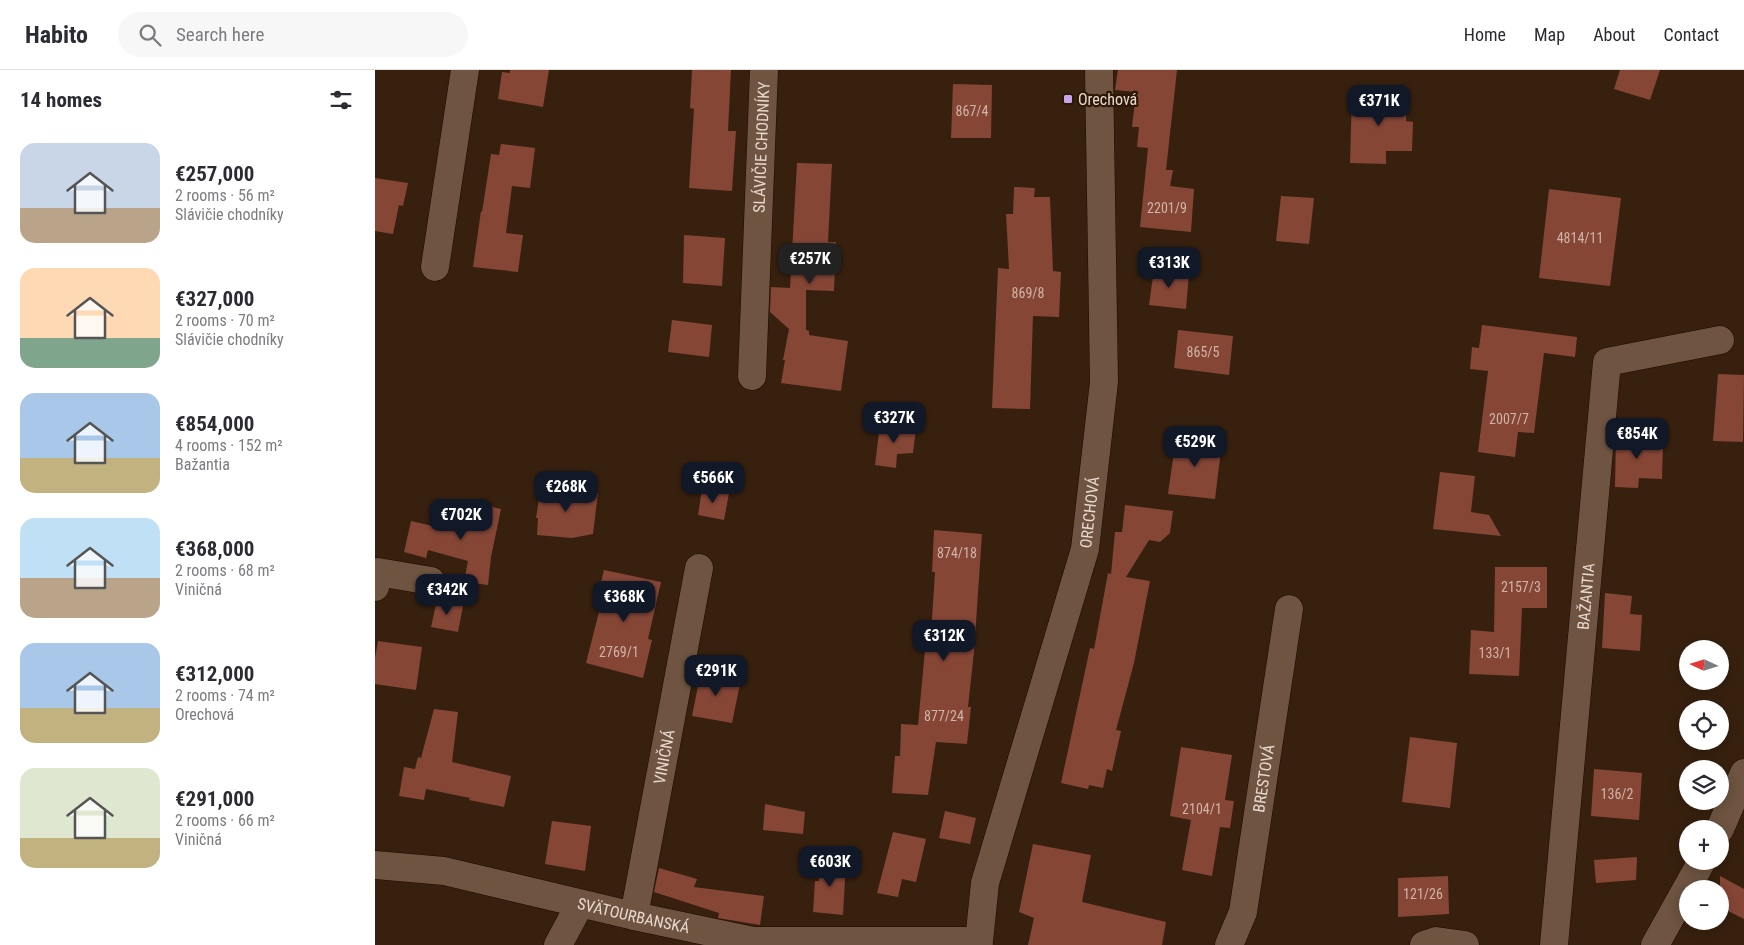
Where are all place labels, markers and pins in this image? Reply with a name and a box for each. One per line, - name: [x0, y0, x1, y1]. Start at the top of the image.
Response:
- pin: €371K: [1344, 85, 1414, 127]
- place label: Orechová: [1078, 90, 1137, 109]
- marker: Orechová: [1062, 93, 1074, 105]
- pin: €257K: [775, 242, 845, 285]
- pin: €313K: [1134, 246, 1204, 289]
- pin: €327K: [859, 402, 929, 444]
- pin: €854K: [1602, 418, 1672, 460]
- pin: €529K: [1160, 426, 1230, 468]
- pin: €566K: [678, 462, 748, 504]
- pin: €268K: [531, 470, 601, 513]
- pin: €702K: [426, 498, 496, 541]
- pin: €342K: [412, 574, 482, 616]
- pin: €368K: [589, 580, 659, 623]
- pin: €312K: [909, 620, 979, 662]
- pin: €291K: [681, 654, 751, 697]
- pin: €603K: [795, 846, 865, 888]

